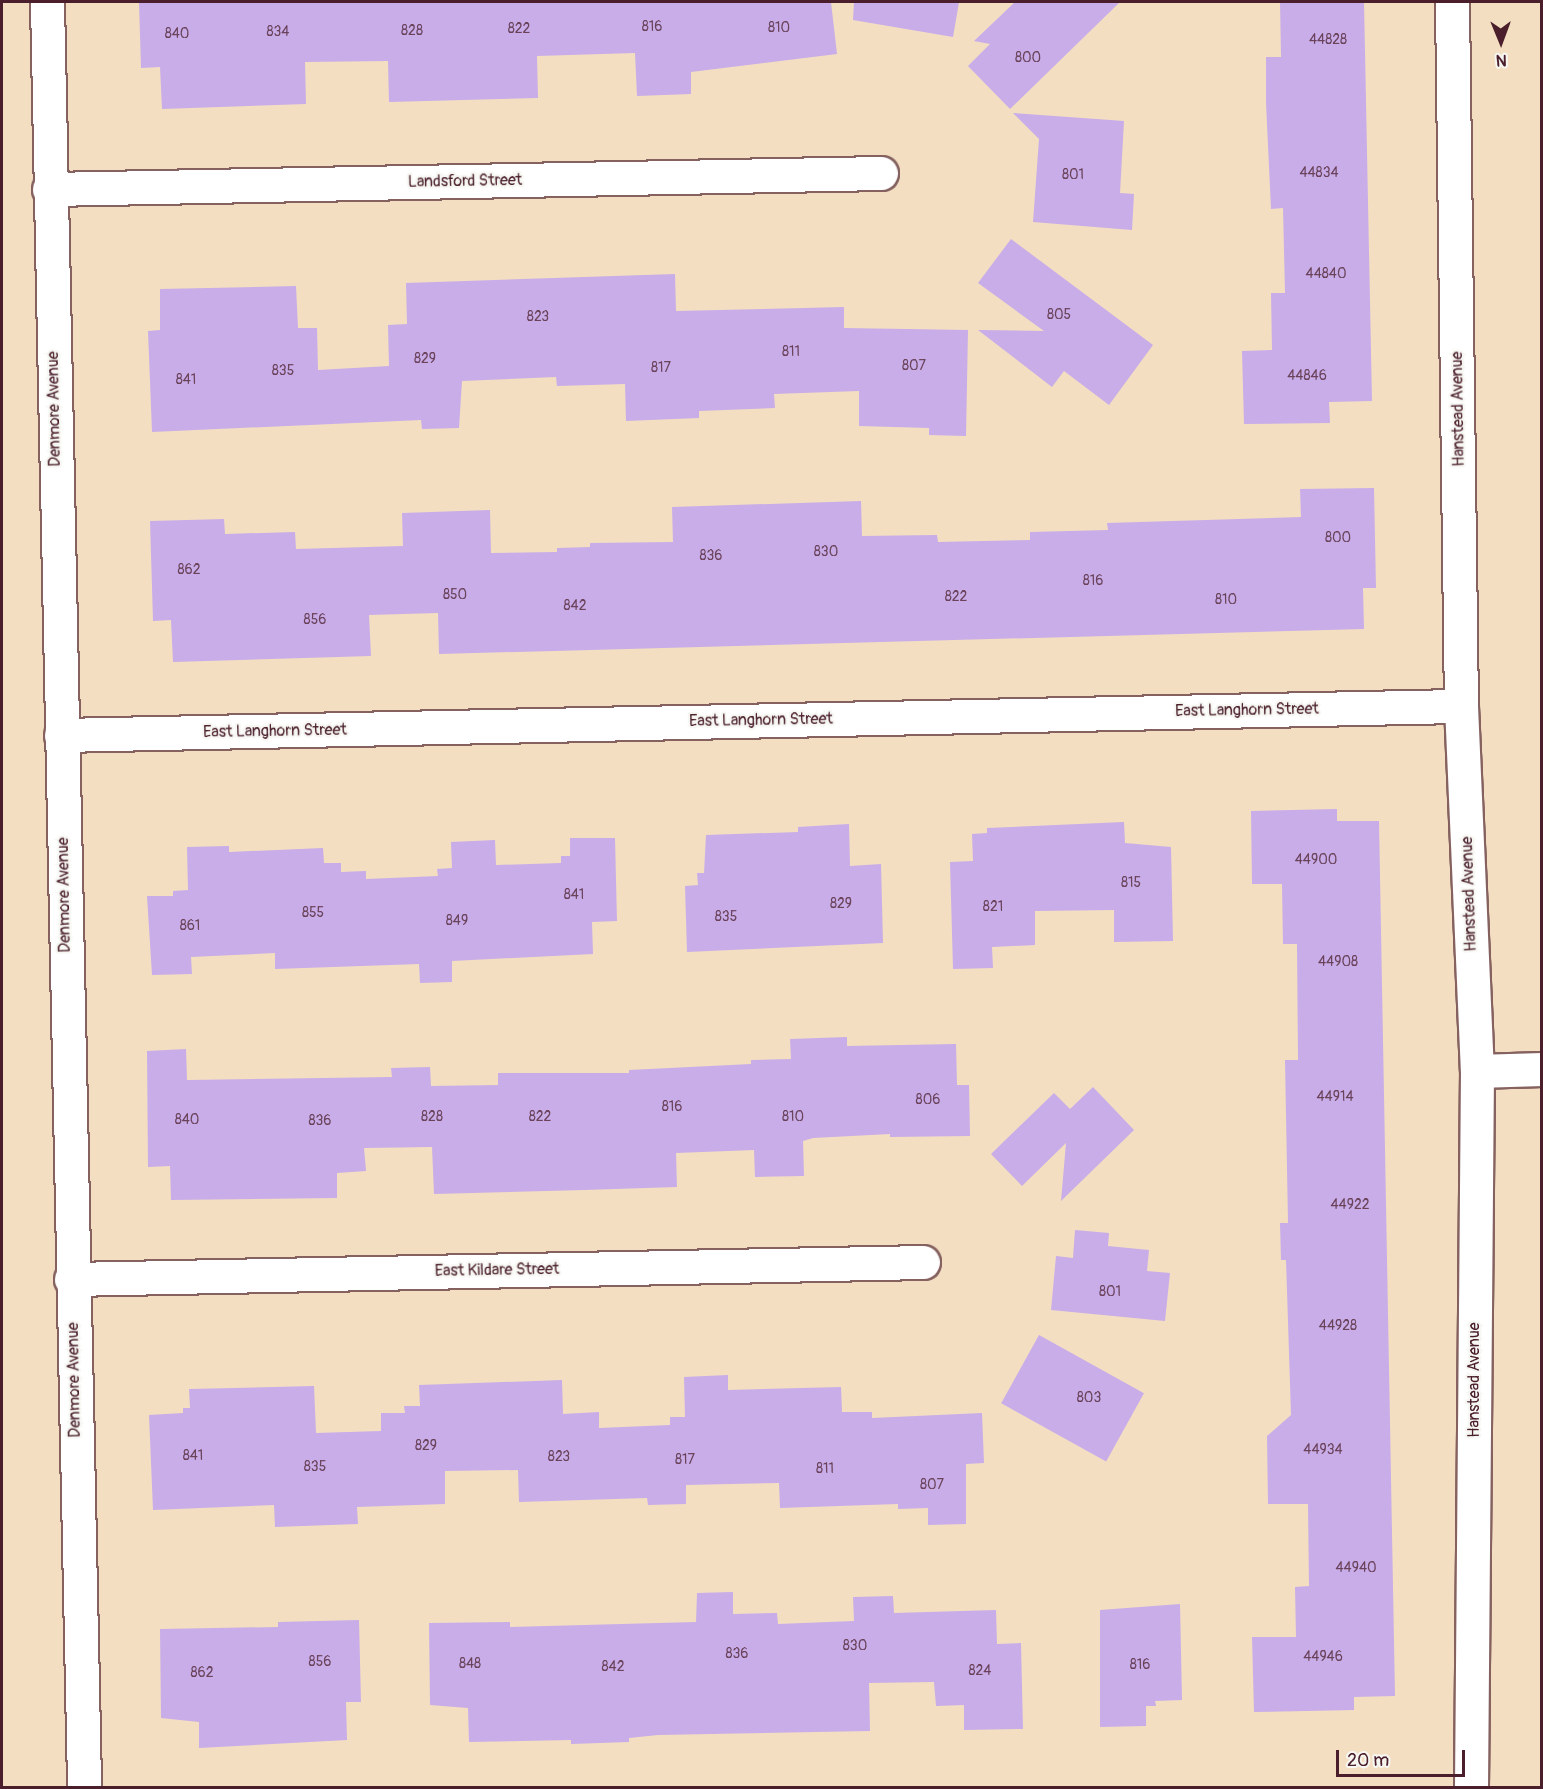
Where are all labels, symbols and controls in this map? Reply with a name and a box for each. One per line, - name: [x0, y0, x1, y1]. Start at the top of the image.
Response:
- north arrow: [1471, 12, 1531, 72]
- house number: 816: [642, 19, 662, 35]
- house number: 810: [768, 20, 790, 36]
- house number: 822: [508, 21, 530, 37]
- house number: 828: [401, 23, 423, 39]
- house number: 834: [267, 24, 289, 40]
- house number: 840: [165, 26, 189, 42]
- house number: 44828: [1309, 32, 1347, 48]
- house number: 800: [1015, 50, 1041, 66]
- text: N: [1496, 50, 1507, 70]
- house number: 44834: [1299, 165, 1339, 181]
- house number: 801: [1062, 167, 1084, 183]
- street label: Landsford Street: [408, 170, 522, 192]
- house number: 44840: [1306, 266, 1346, 282]
- house number: 805: [1047, 307, 1071, 323]
- house number: 823: [527, 309, 549, 325]
- house number: 811: [782, 344, 800, 360]
- street label: Denmore Avenue: [43, 351, 65, 467]
- house number: 829: [414, 351, 436, 367]
- street label: Hanstead Avenue: [1447, 351, 1469, 467]
- house number: 807: [902, 358, 926, 374]
- house number: 817: [651, 360, 671, 376]
- house number: 835: [272, 363, 294, 379]
- house number: 44846: [1287, 368, 1327, 384]
- house number: 841: [176, 372, 196, 388]
- house number: 800: [1325, 530, 1351, 546]
- house number: 830: [814, 544, 838, 560]
- house number: 836: [699, 548, 723, 564]
- house number: 862: [177, 562, 201, 578]
- house number: 816: [1083, 573, 1103, 589]
- house number: 850: [443, 587, 467, 603]
- house number: 822: [945, 589, 967, 605]
- house number: 810: [1215, 592, 1237, 608]
- house number: 842: [563, 598, 587, 614]
- house number: 856: [304, 612, 326, 628]
- street label: East Langhorn Street: [1175, 699, 1319, 721]
- street label: East Langhorn Street: [689, 709, 833, 731]
- street label: East Langhorn Street: [203, 720, 347, 742]
- street label: Hanstead Avenue: [1457, 836, 1481, 952]
- street label: Denmore Avenue: [53, 837, 75, 953]
- house number: 44900: [1295, 852, 1337, 868]
- house number: 815: [1121, 875, 1141, 891]
- house number: 841: [564, 887, 584, 903]
- house number: 829: [830, 896, 852, 912]
- house number: 821: [983, 899, 1003, 915]
- house number: 855: [302, 905, 324, 921]
- house number: 835: [715, 909, 737, 925]
- house number: 849: [446, 913, 468, 929]
- house number: 861: [180, 918, 200, 934]
- house number: 44908: [1318, 954, 1358, 970]
- house number: 44914: [1316, 1089, 1354, 1105]
- house number: 806: [916, 1092, 940, 1108]
- house number: 816: [662, 1099, 682, 1115]
- house number: 828: [421, 1109, 443, 1125]
- house number: 822: [529, 1109, 551, 1125]
- house number: 810: [782, 1109, 804, 1125]
- house number: 840: [175, 1112, 199, 1128]
- house number: 836: [308, 1113, 332, 1129]
- house number: 44922: [1330, 1197, 1370, 1213]
- street label: East Kildare Street: [435, 1259, 559, 1281]
- house number: 801: [1099, 1284, 1121, 1300]
- house number: 44928: [1319, 1318, 1357, 1334]
- street label: Denmore Avenue: [63, 1322, 85, 1438]
- street label: Hanstead Avenue: [1464, 1322, 1484, 1438]
- house number: 803: [1077, 1390, 1101, 1406]
- house number: 829: [415, 1438, 437, 1454]
- house number: 44934: [1303, 1442, 1343, 1458]
- house number: 841: [183, 1448, 203, 1464]
- house number: 823: [548, 1449, 570, 1465]
- house number: 817: [675, 1452, 695, 1468]
- house number: 835: [304, 1459, 326, 1475]
- house number: 811: [816, 1461, 834, 1477]
- house number: 807: [920, 1477, 944, 1493]
- house number: 44940: [1335, 1560, 1377, 1576]
- house number: 830: [843, 1638, 867, 1654]
- house number: 836: [725, 1646, 749, 1662]
- house number: 44946: [1303, 1649, 1343, 1665]
- house number: 856: [309, 1654, 331, 1670]
- house number: 848: [459, 1656, 481, 1672]
- house number: 816: [1130, 1657, 1150, 1673]
- house number: 842: [601, 1659, 625, 1675]
- house number: 824: [968, 1663, 992, 1679]
- house number: 862: [190, 1665, 214, 1681]
- scale bar: [1339, 1738, 1468, 1776]
- text: 20 m: [1347, 1749, 1389, 1772]

